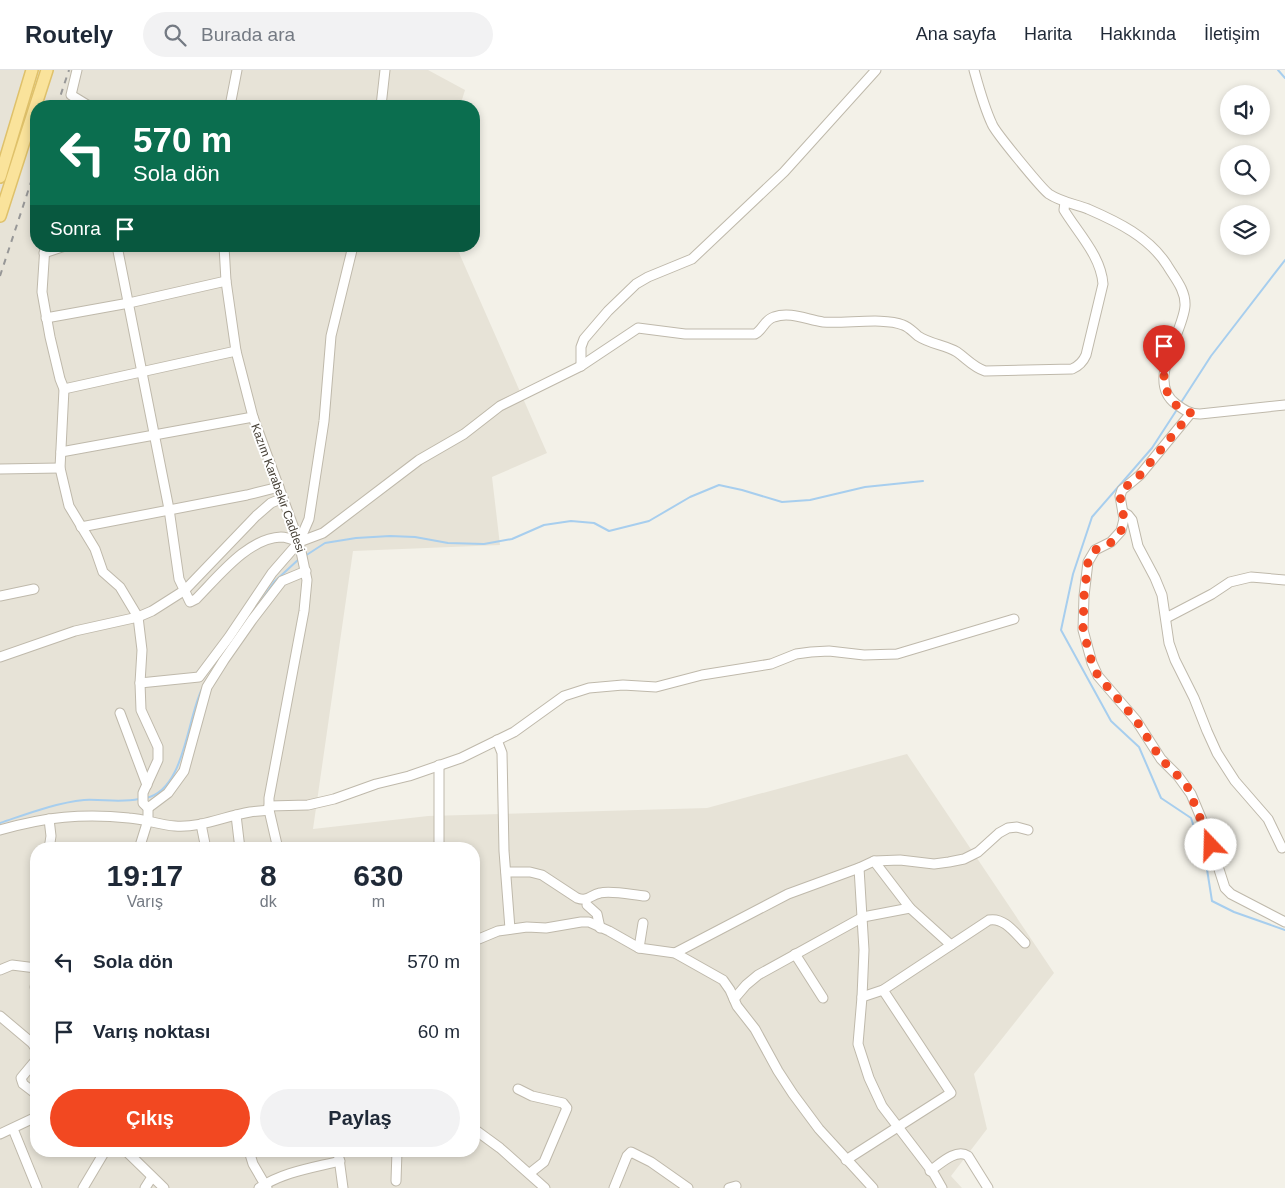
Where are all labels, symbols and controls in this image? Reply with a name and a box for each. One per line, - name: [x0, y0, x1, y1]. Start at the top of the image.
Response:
- search box: [143, 12, 493, 57]
- text: Routely: [25, 21, 113, 48]
- icon: search: [161, 21, 189, 49]
- text: Burada ara: [201, 24, 295, 45]
- text: Ana sayfa: [916, 24, 996, 44]
- text: Harita: [1024, 24, 1072, 44]
- text: Hakkında: [1100, 24, 1176, 44]
- text: İletişim: [1204, 24, 1260, 44]
- map controls: [1220, 85, 1270, 255]
- button: sound: [1220, 85, 1270, 135]
- icon: left: [50, 120, 115, 185]
- text: 570 m: [133, 120, 232, 159]
- button: search: [1220, 145, 1270, 195]
- text: Sola dön: [133, 161, 220, 186]
- button: layers: [1220, 205, 1270, 255]
- icon: arrive: [111, 215, 139, 243]
- text: Sonra: [50, 218, 101, 239]
- pin: [1143, 325, 1185, 376]
- icon: arrive: [1150, 332, 1178, 360]
- street label: Kazım Karabekir Caddesi: [248, 422, 308, 554]
- position arrow: [1184, 818, 1236, 870]
- text: 19:17: [107, 859, 183, 892]
- text: 8: [260, 859, 277, 892]
- text: 630: [353, 859, 403, 892]
- text: Varış: [127, 893, 163, 910]
- text: dk: [260, 893, 277, 910]
- text: m: [372, 893, 385, 910]
- icon: left: [50, 948, 78, 976]
- text: Sola dön: [93, 951, 173, 972]
- text: 570 m: [407, 951, 460, 972]
- icon: arrive: [50, 1018, 78, 1046]
- text: Varış noktası: [93, 1021, 210, 1042]
- text: 60 m: [418, 1021, 460, 1042]
- button: Çıkış: [50, 1089, 250, 1147]
- button: Paylaş: [260, 1089, 460, 1147]

